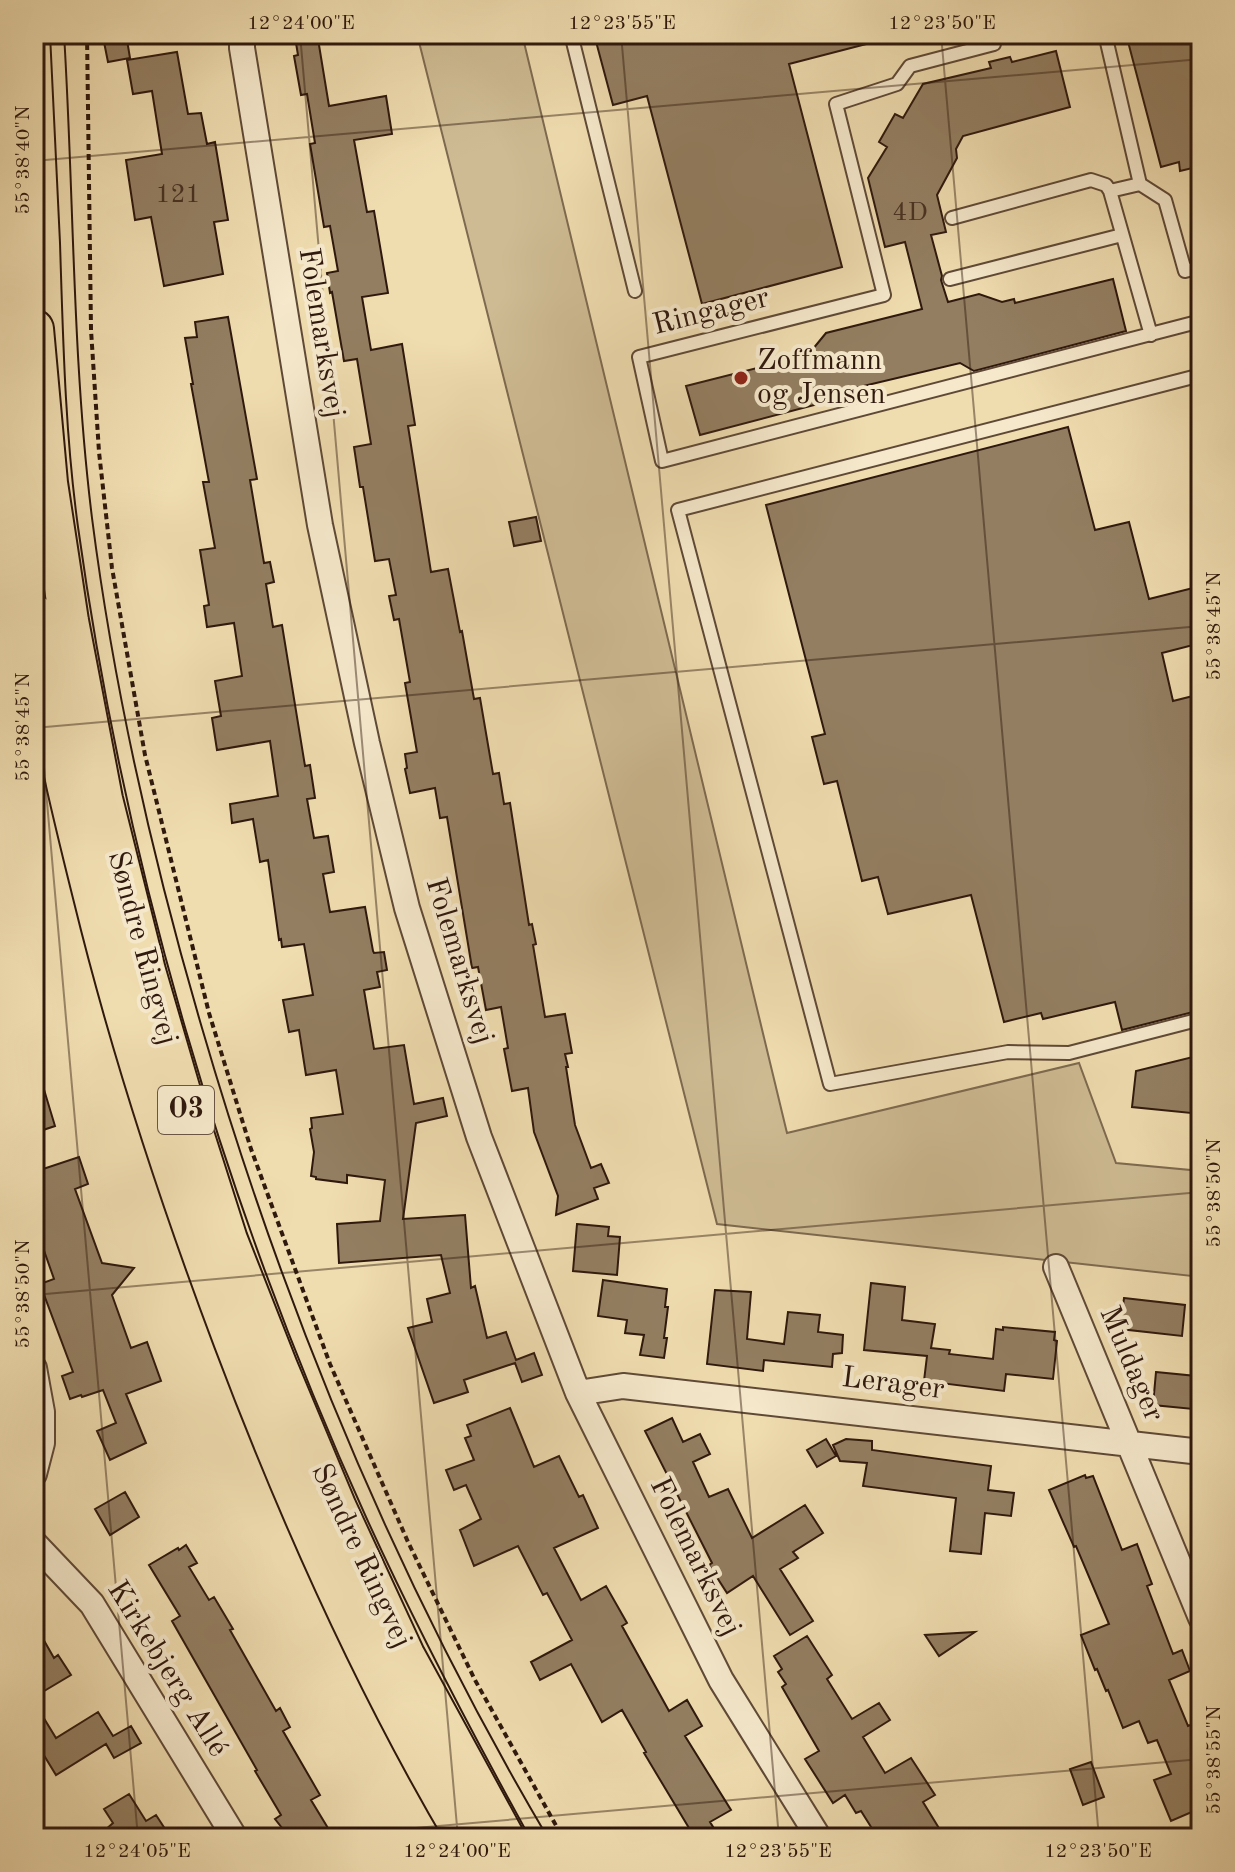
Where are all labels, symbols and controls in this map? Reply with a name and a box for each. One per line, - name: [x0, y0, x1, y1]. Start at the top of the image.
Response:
- text: 12°24'00"E: [247, 14, 355, 34]
- text: 12°23'55"E: [568, 14, 676, 34]
- text: 12°23'50"E: [888, 14, 996, 34]
- text: 55°38'40"N: [14, 105, 34, 215]
- house number: 121: [155, 182, 201, 208]
- house number: 4D: [892, 200, 928, 226]
- street label: Folemarksvej: [293, 246, 349, 420]
- street label: Ringager: [650, 283, 772, 341]
- place label: Zoffmann og Jensen: [757, 346, 886, 410]
- marker: Zoffmann og Jensen: [732, 369, 750, 387]
- text: 55°38'45"N: [1205, 571, 1225, 681]
- text: 55°38'45"N: [14, 672, 34, 782]
- street label: Søndre Ringvej: [102, 848, 182, 1048]
- street label: Folemarksvej: [419, 874, 499, 1048]
- road number: O3: [158, 1086, 214, 1134]
- text: 55°38'50"N: [1205, 1138, 1225, 1248]
- text: 55°38'50"N: [14, 1239, 34, 1349]
- street label: Muldager: [1093, 1302, 1169, 1426]
- street label: Lerager: [840, 1363, 946, 1405]
- street label: Søndre Ringvej: [305, 1459, 417, 1653]
- street label: Folemarksvej: [644, 1473, 746, 1641]
- street label: Kirkebjerg Allé: [101, 1576, 233, 1762]
- text: 55°38'55"N: [1205, 1705, 1225, 1815]
- text: 12°24'05"E: [83, 1842, 191, 1862]
- text: 12°24'00"E: [403, 1842, 511, 1862]
- text: 12°23'55"E: [724, 1842, 832, 1862]
- text: 12°23'50"E: [1044, 1842, 1152, 1862]

